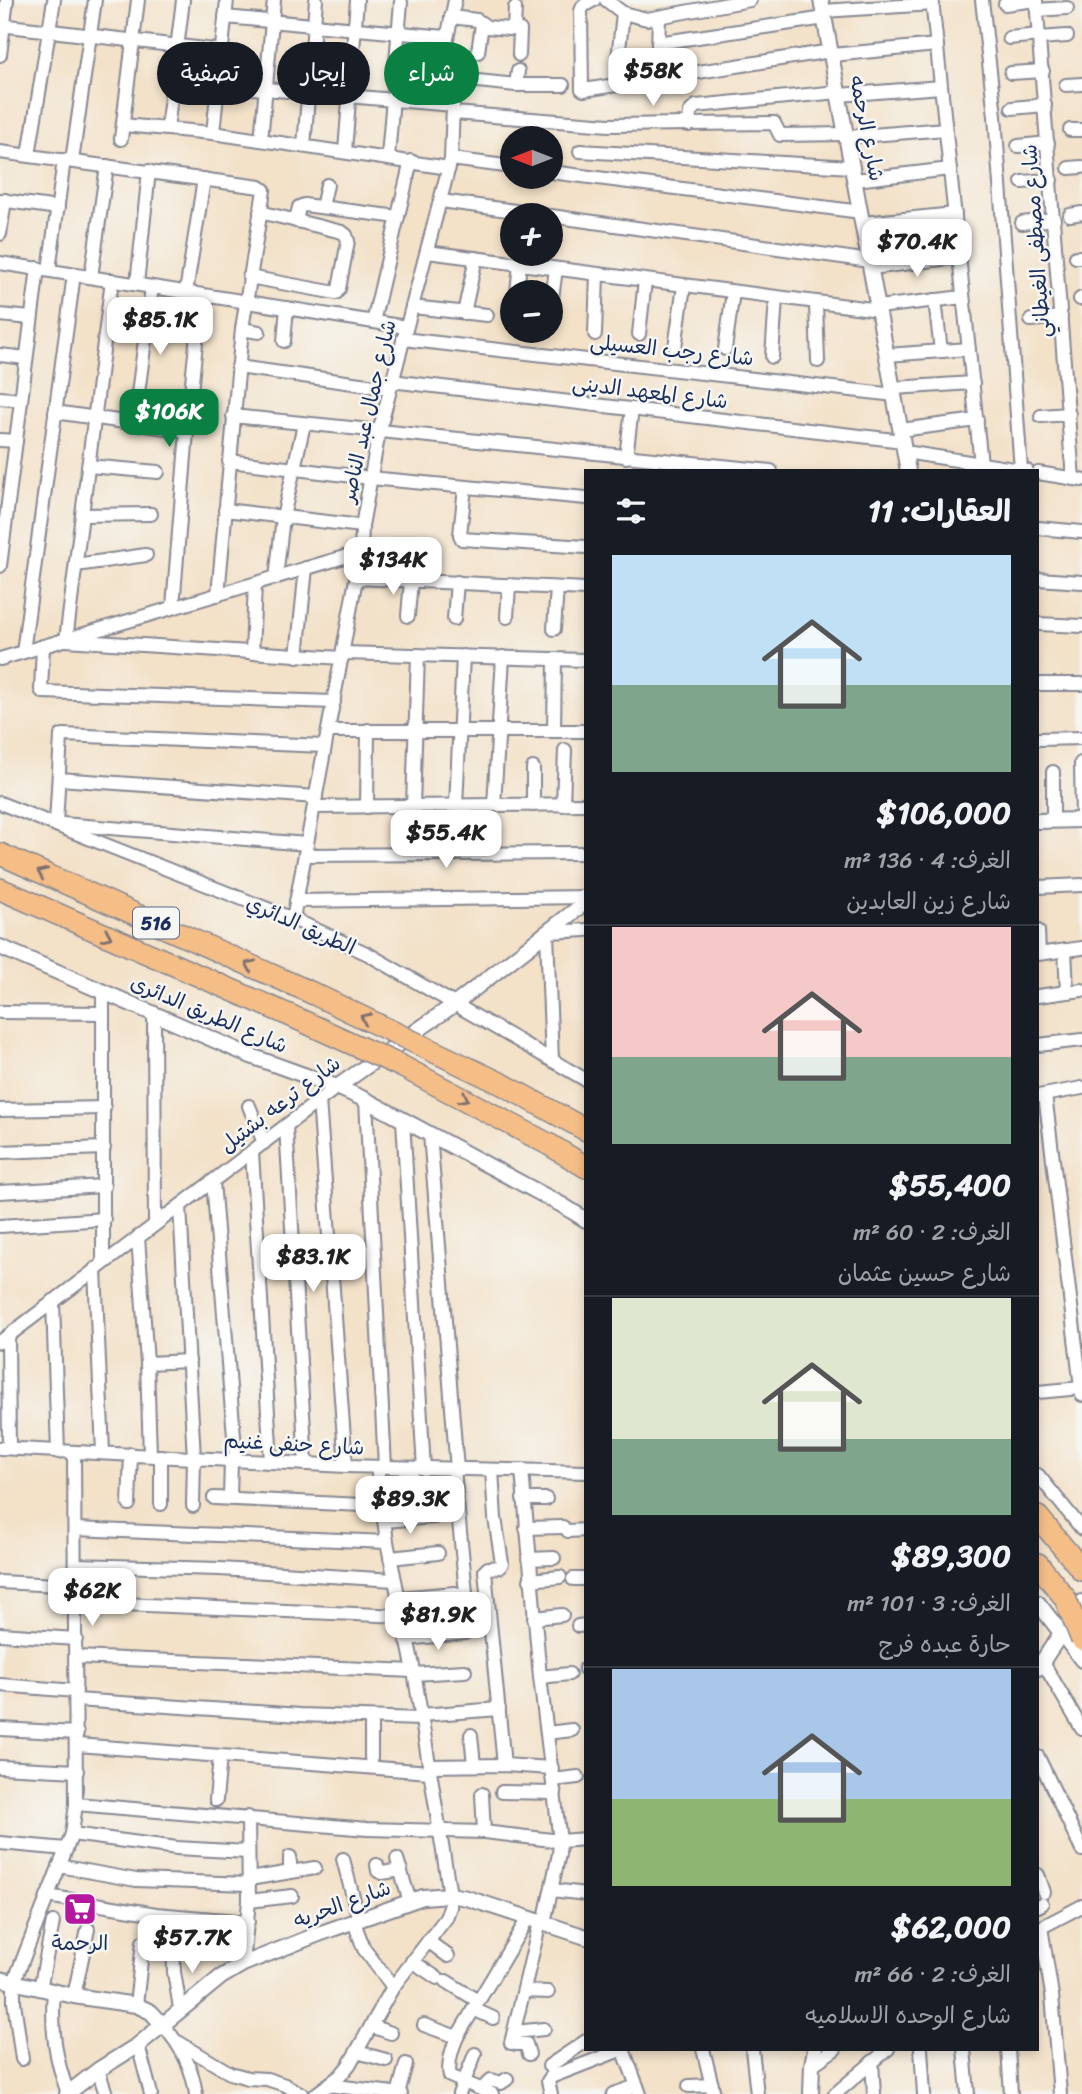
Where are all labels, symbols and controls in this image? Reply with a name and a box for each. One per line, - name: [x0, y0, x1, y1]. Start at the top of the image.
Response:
- chip: تصفية: [157, 42, 263, 105]
- chip: إيجار: [277, 42, 370, 105]
- chip: شراء: [384, 42, 479, 105]
- pin: $58K: [612, 48, 694, 108]
- text: $58K: [624, 50, 682, 91]
- street label: شارع الرحمه: [838, 72, 896, 184]
- north arrow: [500, 126, 564, 189]
- map controls: [500, 126, 563, 343]
- street label: شارع مصطفى الغيطاني: [1010, 143, 1062, 339]
- button: +: [500, 203, 563, 266]
- pin: $70.4K: [860, 219, 974, 279]
- text: $70.4K: [878, 221, 956, 262]
- button: −: [500, 280, 563, 343]
- pin: $85.1K: [103, 298, 217, 357]
- text: $85.1K: [123, 299, 197, 340]
- street label: شارع جمال عبد الناصر: [328, 316, 407, 508]
- street label: شارع رجب العسيلى: [588, 323, 756, 377]
- street label: شارع المعهد الدينى: [570, 364, 730, 420]
- pin: $106K: [120, 390, 218, 449]
- text: $106K: [136, 391, 202, 432]
- text: العقارات: 11: [868, 484, 1011, 538]
- icon: filters: [612, 492, 650, 530]
- pin: $134K: [344, 538, 442, 597]
- text: $134K: [360, 539, 426, 580]
- icon: home: [749, 601, 875, 727]
- text: $106,000: [877, 786, 1011, 840]
- pin: $55.4K: [389, 810, 503, 870]
- text: $55.4K: [407, 812, 485, 853]
- text: الغرف: 4 · 136 m²: [844, 840, 1011, 881]
- one-way arrow: [36, 867, 49, 881]
- text: شارع زين العابدين: [846, 881, 1011, 922]
- street label: الطريق الدائري: [240, 884, 362, 966]
- road number: 516: [133, 908, 179, 939]
- one-way arrow: [100, 928, 113, 942]
- one-way arrow: [244, 959, 257, 973]
- street label: شارع الطريق الدائرى: [124, 964, 294, 1064]
- icon: home: [749, 973, 875, 1099]
- one-way arrow: [360, 1012, 372, 1026]
- street label: شارع ترعه بشتيل: [211, 1045, 349, 1163]
- one-way arrow: [457, 1090, 469, 1104]
- text: $55,400: [889, 1158, 1011, 1212]
- text: الغرف: 2 · 60 m²: [853, 1212, 1011, 1253]
- pin: $83.1K: [256, 1234, 370, 1294]
- text: $83.1K: [277, 1236, 349, 1277]
- text: شارع حسين عثمان: [838, 1253, 1011, 1294]
- icon: home: [749, 1344, 875, 1470]
- street label: شارع حنفى غنيم: [223, 1421, 365, 1467]
- pin: $89.3K: [353, 1476, 467, 1536]
- text: $89.3K: [371, 1478, 449, 1519]
- text: $89,300: [892, 1529, 1011, 1583]
- pin: $62K: [51, 1568, 133, 1628]
- text: $62K: [64, 1570, 120, 1611]
- text: الغرف: 3 · 101 m²: [847, 1583, 1011, 1624]
- pin: $81.9K: [381, 1592, 495, 1652]
- text: $81.9K: [401, 1594, 475, 1635]
- text: حارة عبده فرج: [879, 1624, 1011, 1665]
- icon: home: [749, 1715, 875, 1841]
- street label: شارع الحريه: [288, 1869, 396, 1939]
- supermarket icon: الرحمة: [61, 1890, 99, 1928]
- text: $62,000: [892, 1900, 1011, 1954]
- pin: $57.7K: [135, 1916, 249, 1975]
- text: $57.7K: [154, 1917, 230, 1958]
- place label: الرحمة: [51, 1924, 109, 1962]
- text: الغرف: 2 · 66 m²: [855, 1954, 1011, 1995]
- text: شارع الوحده الاسلاميه: [805, 1995, 1011, 2036]

